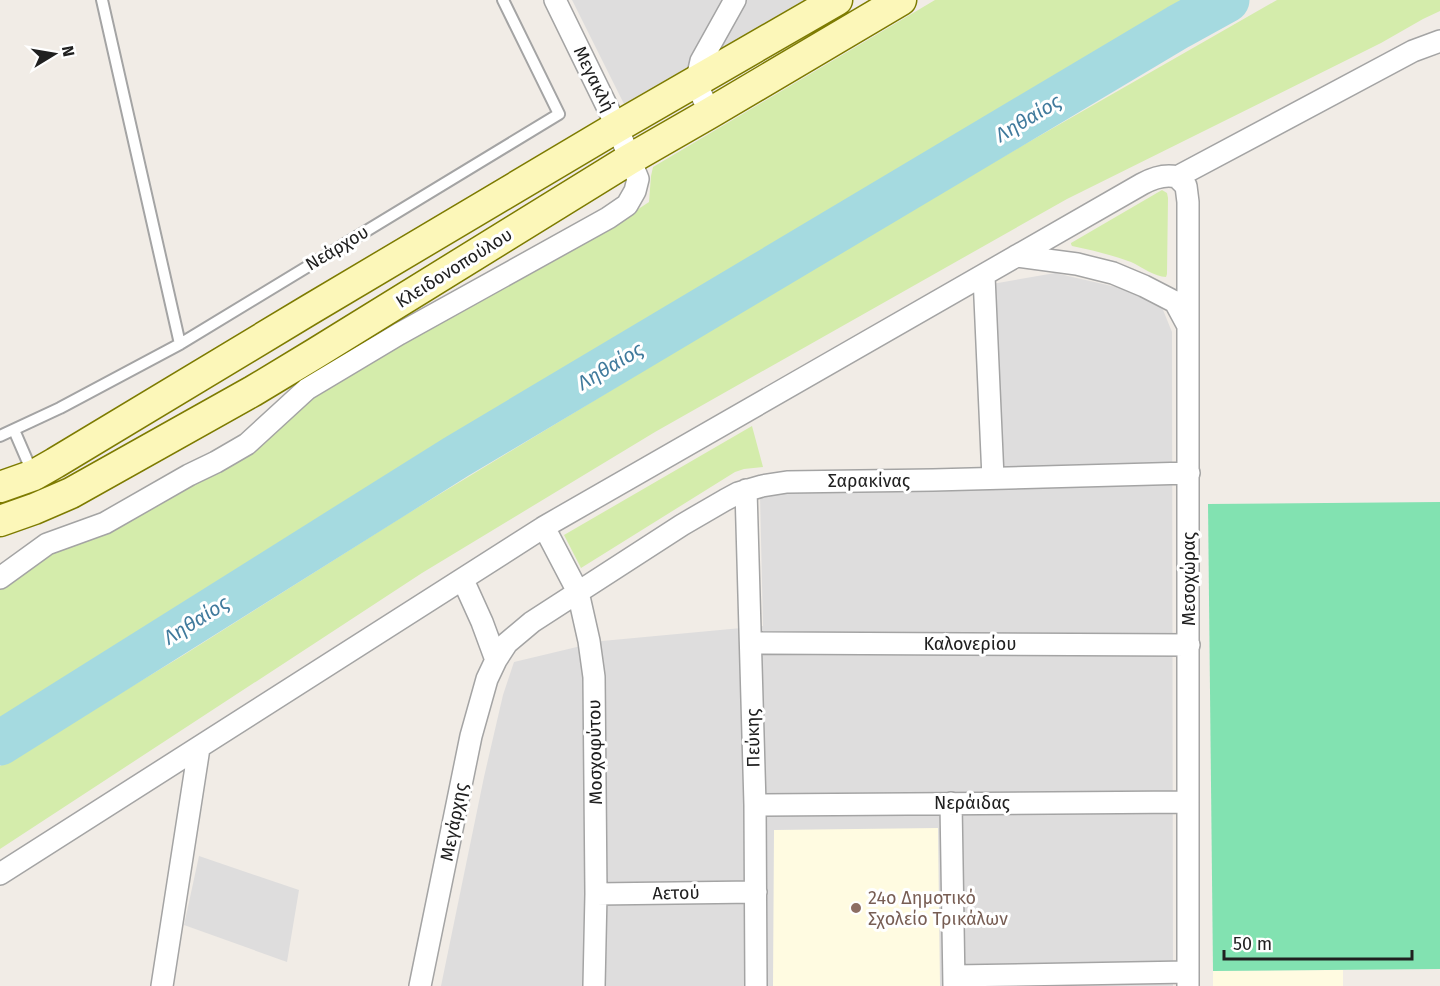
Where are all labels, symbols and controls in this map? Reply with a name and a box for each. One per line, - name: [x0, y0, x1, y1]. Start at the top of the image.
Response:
- north arrow: [24, 24, 84, 84]
- street label: Μεγακλή: [569, 42, 619, 116]
- text: N: [58, 44, 79, 58]
- water label: Ληθαίος: [990, 89, 1066, 148]
- street label: Νεάρχου: [301, 221, 373, 275]
- street label: Κλειδονοπούλου: [392, 223, 516, 313]
- water label: Ληθαίος: [572, 337, 648, 396]
- street label: Σαρακίνας: [828, 470, 911, 492]
- street label: Μεσοχώρας: [1178, 531, 1200, 626]
- water label: Ληθαίος: [158, 590, 234, 650]
- street label: Καλονερίου: [923, 633, 1017, 655]
- street label: Μοσχοφύτου: [583, 699, 607, 805]
- street label: Πεύκης: [741, 708, 765, 768]
- street label: Μεγάρχης: [436, 780, 472, 863]
- street label: Νεράιδας: [934, 792, 1011, 814]
- street label: Αετού: [652, 882, 700, 904]
- place label: 24ο Δημοτικό Σχολείο Τρικάλων: [868, 887, 1008, 930]
- marker: 24ο Δημοτικό Σχολείο Τρικάλων: [849, 901, 863, 915]
- scale bar: [1224, 923, 1412, 961]
- text: 50 m: [1233, 933, 1272, 955]

